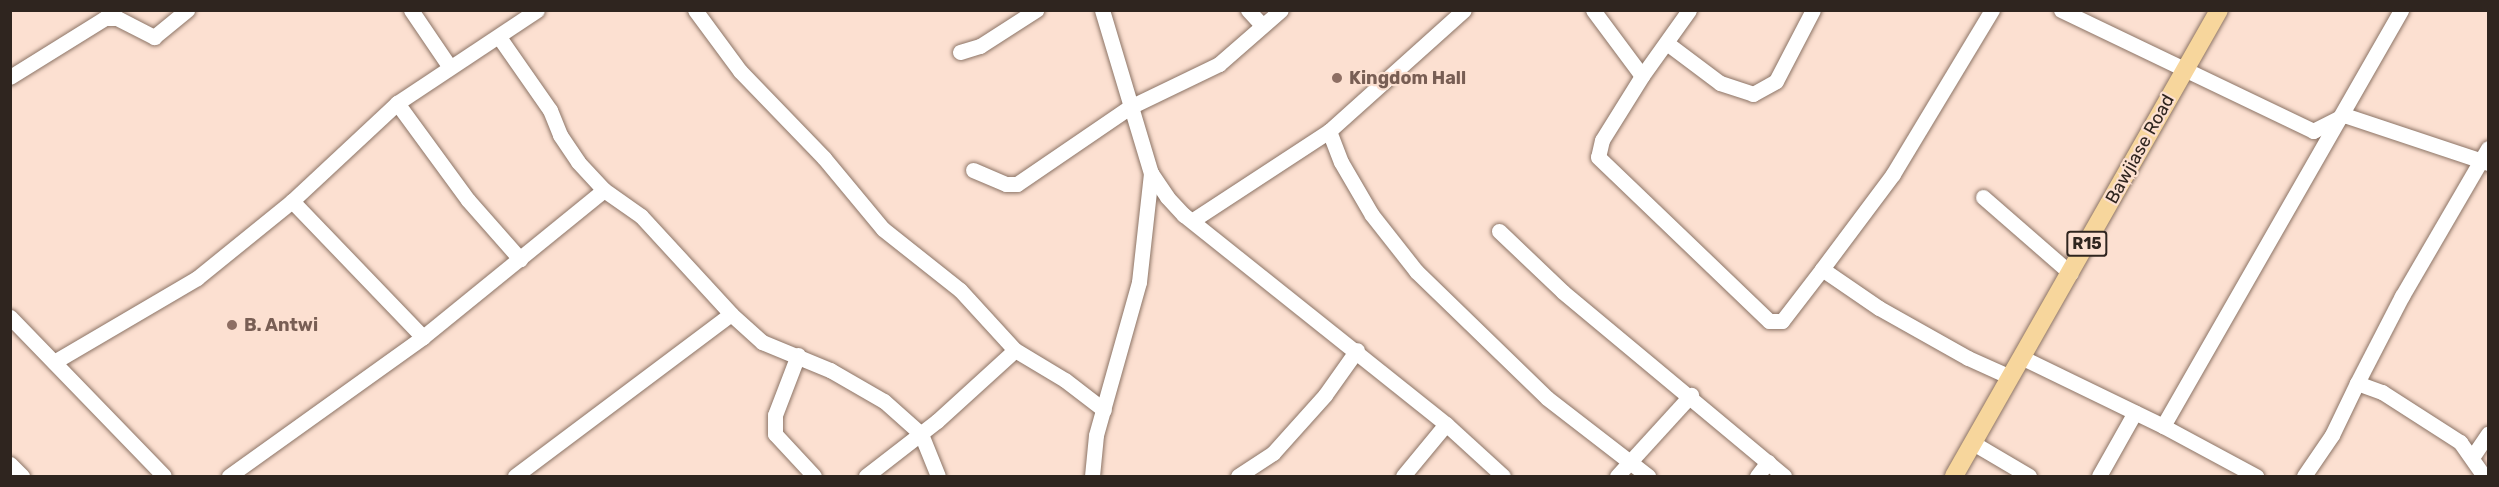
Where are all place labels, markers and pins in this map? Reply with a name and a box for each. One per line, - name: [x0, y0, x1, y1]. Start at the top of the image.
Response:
- place label: Kingdom Hall: [1349, 67, 1466, 89]
- marker: Kingdom Hall: [1330, 71, 1344, 85]
- place label: B. Antwi: [244, 314, 319, 336]
- marker: B. Antwi: [225, 318, 239, 332]

